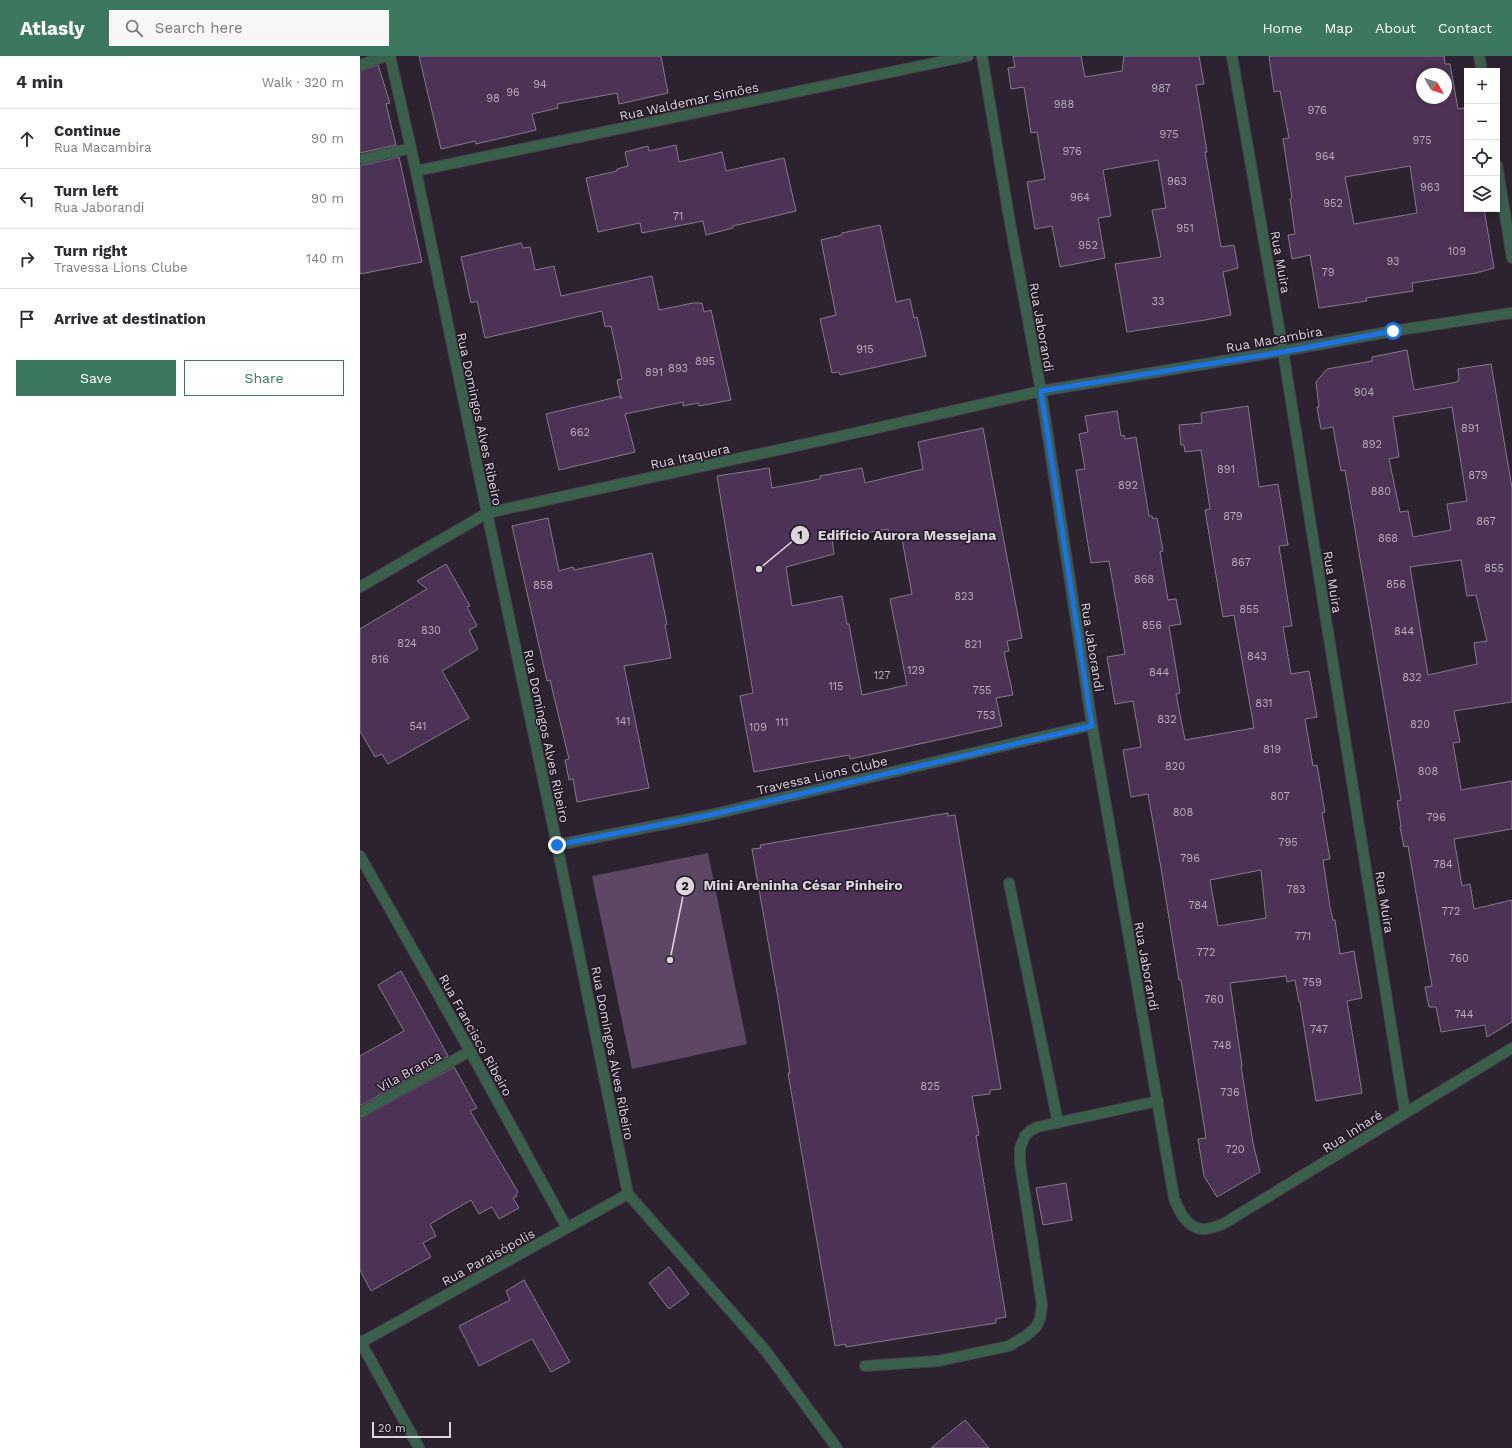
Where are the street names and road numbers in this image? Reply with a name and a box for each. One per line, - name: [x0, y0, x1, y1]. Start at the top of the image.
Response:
- street label: Rua Waldemar Simões: [618, 79, 760, 124]
- street label: Rua Muira: [1268, 230, 1293, 295]
- street label: Rua Jaborandi: [1026, 281, 1057, 373]
- street label: Rua Macambira: [1225, 324, 1324, 355]
- street label: Rua Domingos Alves Ribeiro: [454, 331, 505, 507]
- street label: Rua Itaquera: [649, 441, 732, 472]
- street label: Rua Muira: [1320, 550, 1345, 615]
- street label: Rua Jaborandi: [1078, 601, 1107, 693]
- street label: Rua Domingos Alves Ribeiro: [521, 648, 572, 824]
- street label: Travessa Lions Clube: [755, 753, 889, 798]
- street label: Rua Muira: [1372, 870, 1397, 935]
- street label: Rua Jaborandi: [1131, 920, 1162, 1012]
- street label: Rua Domingos Alves Ribeiro: [588, 965, 637, 1141]
- street label: Rua Francisco Ribeiro: [436, 972, 515, 1099]
- street label: Vila Branca: [375, 1047, 444, 1095]
- street label: Rua Inharé: [1320, 1107, 1385, 1156]
- street label: Rua Paraisópolis: [439, 1226, 538, 1289]

